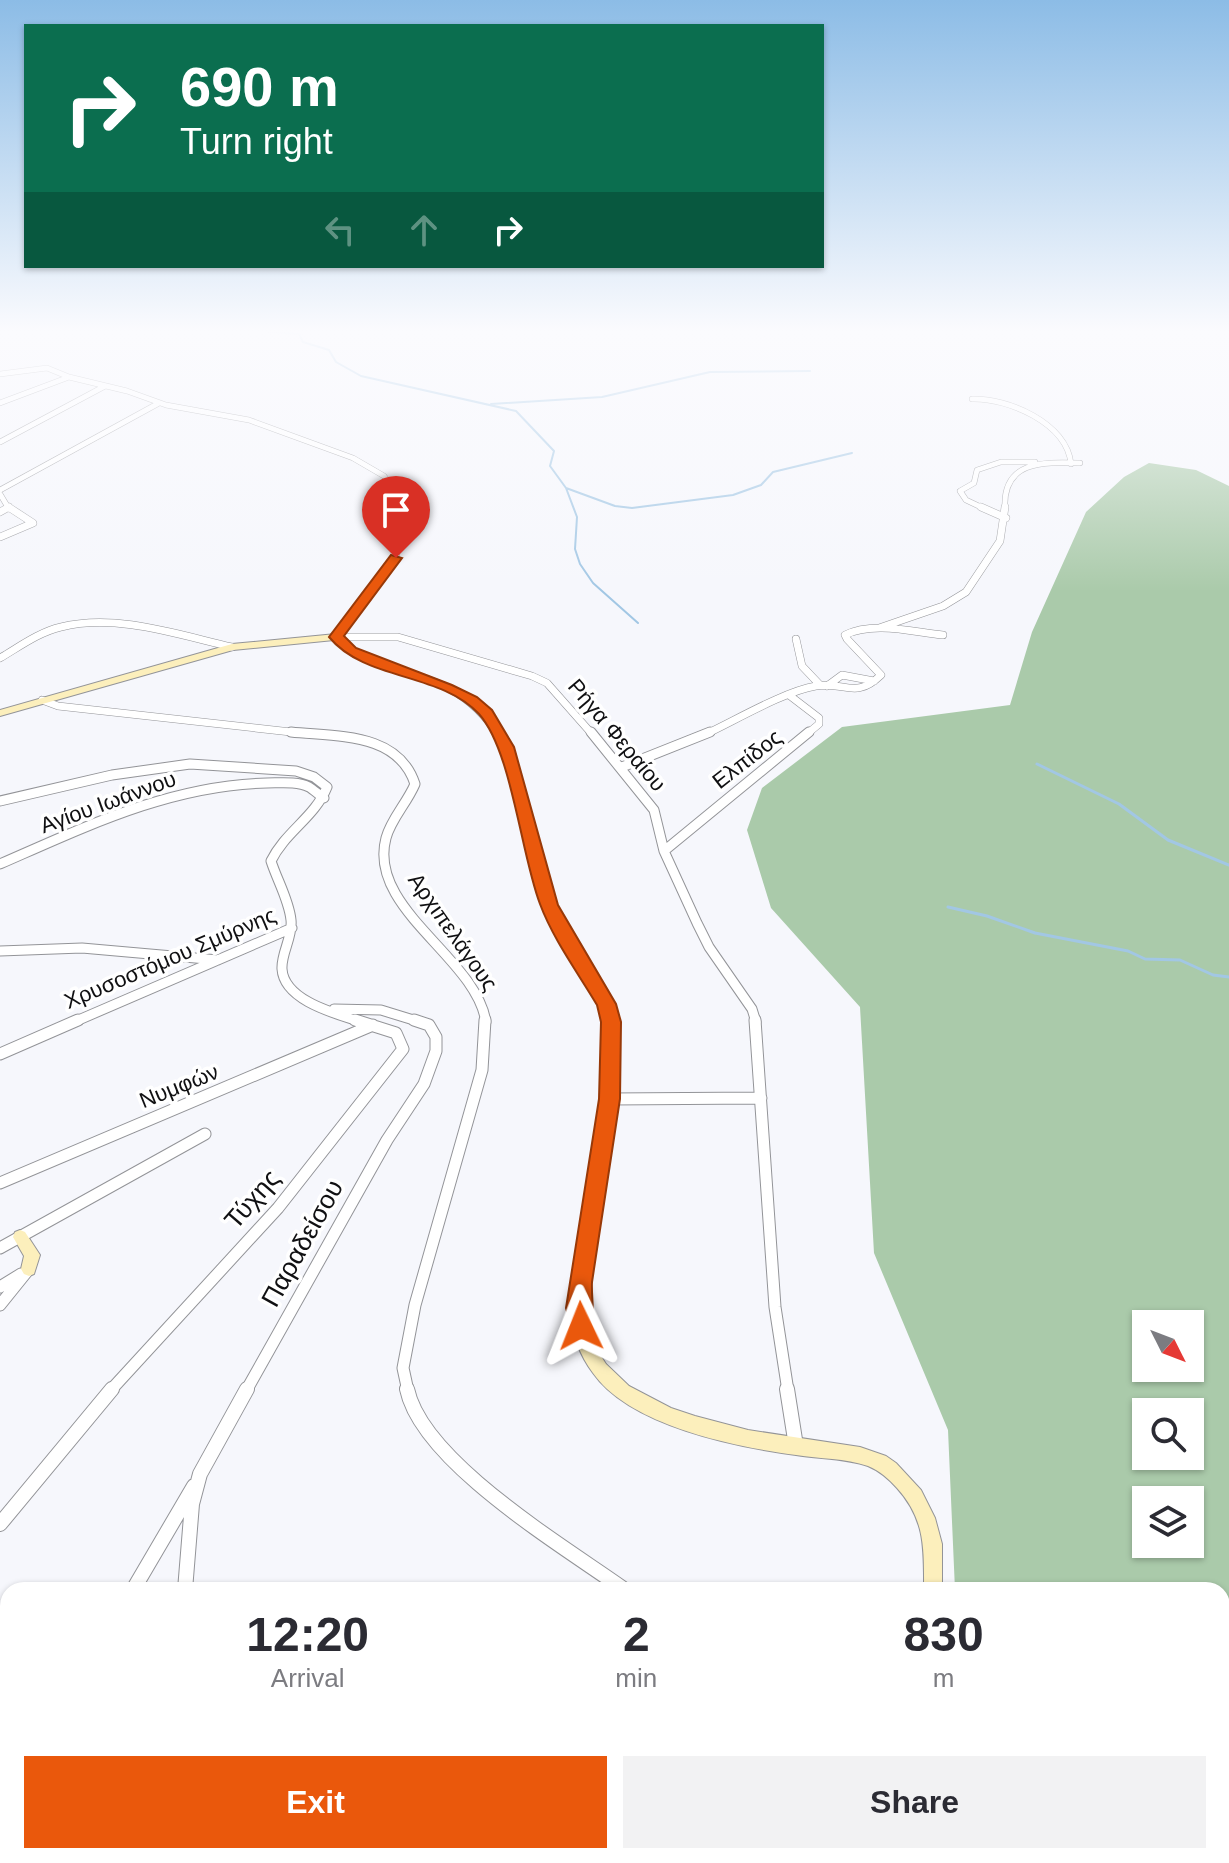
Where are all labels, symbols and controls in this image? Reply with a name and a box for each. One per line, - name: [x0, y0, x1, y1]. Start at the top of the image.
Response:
- text: 690 m: [180, 55, 339, 118]
- icon: right: [48, 56, 152, 160]
- text: Turn right: [180, 121, 333, 162]
- icon: left: [318, 208, 362, 252]
- icon: ahead: [402, 208, 446, 252]
- icon: right: [486, 208, 530, 252]
- pin: [362, 476, 430, 558]
- icon: arrive: [374, 488, 418, 532]
- street label: Ρήγα Φεραίου: [563, 674, 671, 796]
- street label: Ελπίδος: [707, 724, 787, 794]
- street label: Αγίου Ιωάννου: [37, 766, 179, 838]
- street label: Αρχιπελάγους: [403, 868, 503, 996]
- street label: Χρυσοστόμου Σμύρνης: [61, 902, 279, 1014]
- street label: Νυμφών: [136, 1059, 222, 1113]
- street label: Τύχης: [218, 1163, 286, 1235]
- street label: Παραδείσου: [255, 1174, 349, 1312]
- position arrow: [539, 1284, 623, 1368]
- north arrow: [1132, 1310, 1204, 1382]
- map controls: [1132, 1310, 1204, 1558]
- button: search: [1132, 1398, 1204, 1470]
- button: layers: [1132, 1486, 1204, 1558]
- text: 12:20: [246, 1608, 369, 1661]
- text: 2: [623, 1608, 650, 1661]
- text: 830: [904, 1608, 984, 1661]
- text: Arrival: [271, 1663, 345, 1693]
- text: min: [615, 1663, 657, 1693]
- text: m: [933, 1663, 954, 1693]
- button: Exit: [24, 1756, 607, 1848]
- button: Share: [623, 1756, 1206, 1848]

